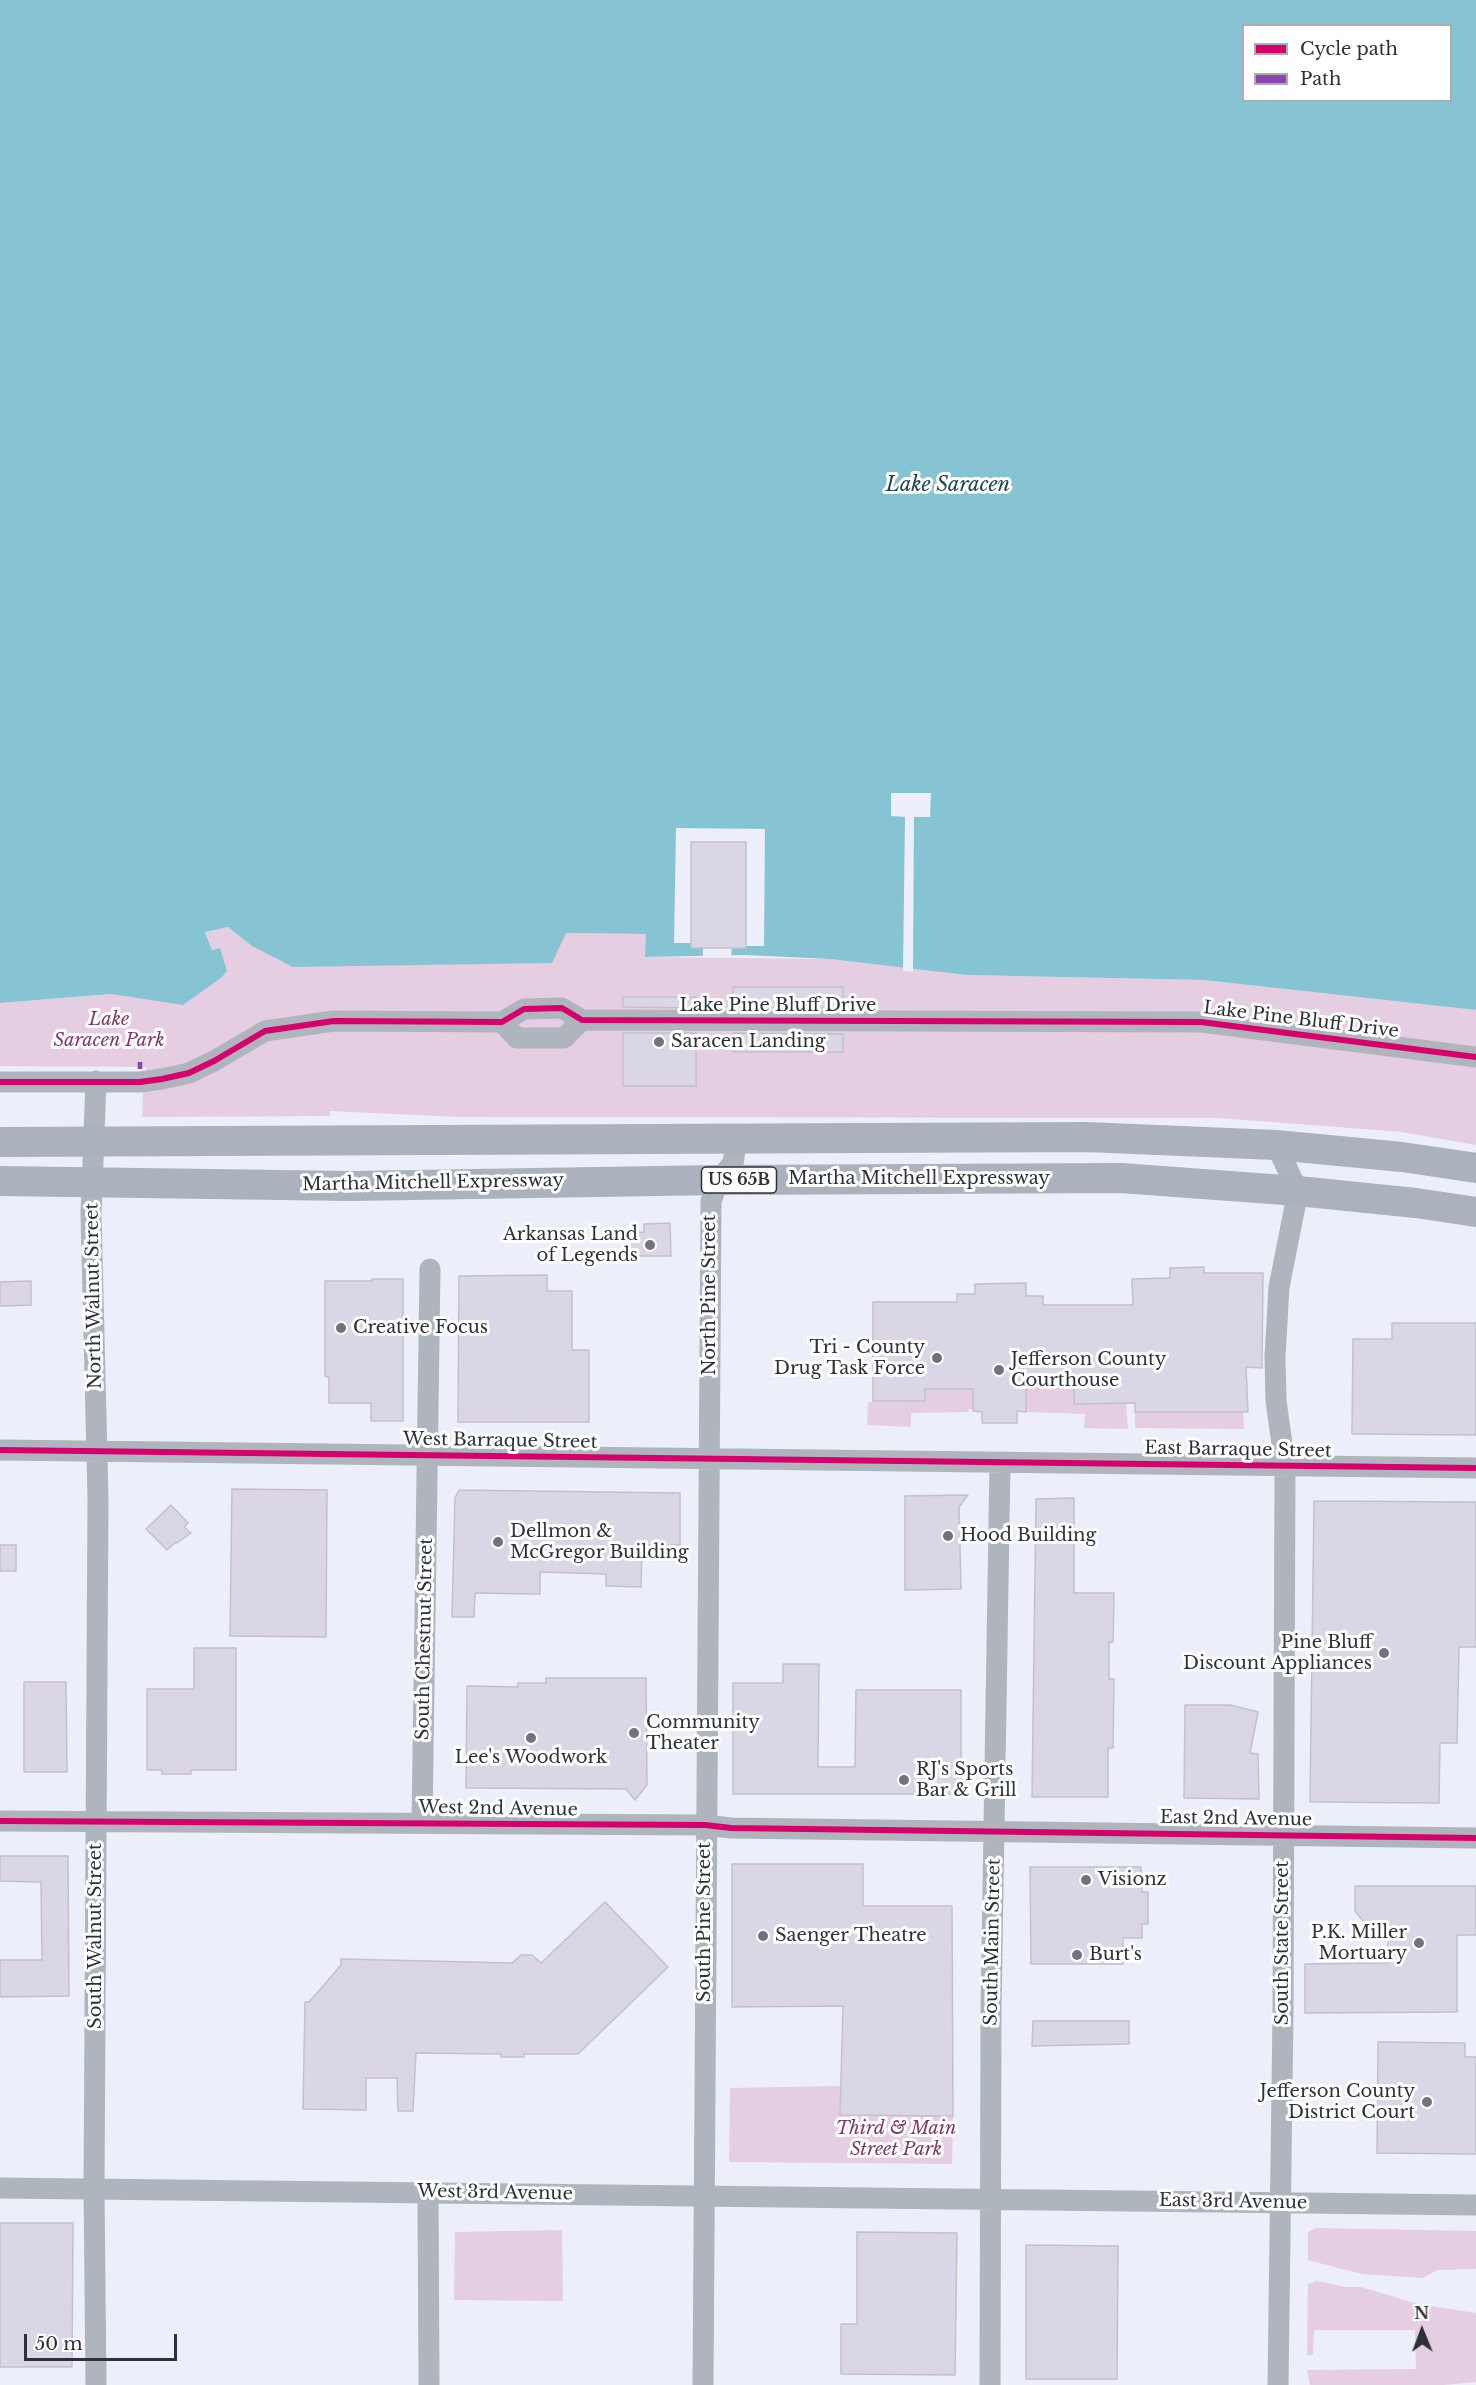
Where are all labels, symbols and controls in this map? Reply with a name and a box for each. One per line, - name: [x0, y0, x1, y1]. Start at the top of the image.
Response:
- legend: [1242, 24, 1452, 102]
- text: Cycle path: [1300, 38, 1398, 60]
- text: Path: [1300, 68, 1341, 90]
- water label: Lake Saracen: [886, 473, 1010, 497]
- street label: Lake Pine Bluff Drive: [680, 995, 876, 1017]
- street label: Lake Pine Bluff Drive: [1202, 997, 1400, 1043]
- park label: Lake Saracen Park: [54, 1009, 164, 1052]
- place label: Saracen Landing: [671, 1031, 826, 1053]
- marker: Saracen Landing: [652, 1035, 666, 1049]
- road number: US 65B: [702, 1167, 777, 1193]
- street label: Martha Mitchell Expressway: [788, 1168, 1050, 1190]
- street label: Martha Mitchell Expressway: [302, 1170, 564, 1196]
- street label: North Walnut Street: [82, 1203, 106, 1389]
- street label: North Pine Street: [699, 1215, 721, 1375]
- place label: Arkansas Land of Legends: [503, 1224, 638, 1266]
- marker: Arkansas Land of Legends: [643, 1238, 657, 1252]
- place label: Creative Focus: [353, 1317, 488, 1339]
- marker: Creative Focus: [334, 1321, 348, 1335]
- place label: Tri - County Drug Task Force: [774, 1337, 925, 1380]
- place label: Jefferson County Courthouse: [1011, 1349, 1166, 1392]
- marker: Tri - County Drug Task Force: [930, 1351, 944, 1365]
- marker: Jefferson County Courthouse: [992, 1363, 1006, 1377]
- street label: West Barraque Street: [403, 1429, 597, 1453]
- street label: East Barraque Street: [1144, 1438, 1332, 1462]
- place label: Dellmon & McGregor Building: [510, 1521, 689, 1564]
- place label: Hood Building: [960, 1525, 1096, 1547]
- marker: Hood Building: [941, 1529, 955, 1543]
- marker: Dellmon & McGregor Building: [491, 1535, 505, 1549]
- street label: South Chestnut Street: [412, 1538, 438, 1740]
- place label: Pine Bluff Discount Appliances: [1183, 1632, 1372, 1674]
- marker: Pine Bluff Discount Appliances: [1377, 1646, 1391, 1660]
- place label: Community Theater: [646, 1712, 760, 1754]
- marker: Community Theater: [627, 1726, 641, 1740]
- marker: Lee's Woodwork: [524, 1731, 538, 1745]
- place label: Lee's Woodwork: [455, 1747, 607, 1769]
- place label: RJ's Sports Bar & Grill: [916, 1759, 1017, 1802]
- marker: RJ's Sports Bar & Grill: [897, 1773, 911, 1787]
- street label: West 2nd Avenue: [418, 1797, 578, 1821]
- street label: East 2nd Avenue: [1160, 1807, 1312, 1831]
- street label: South Pine Street: [694, 1842, 716, 2002]
- street label: South Walnut Street: [85, 1843, 107, 2029]
- street label: South Main Street: [981, 1858, 1005, 2026]
- street label: South State Street: [1272, 1861, 1294, 2025]
- place label: Visionz: [1098, 1869, 1167, 1891]
- marker: Visionz: [1079, 1873, 1093, 1887]
- place label: P.K. Miller Mortuary: [1311, 1922, 1407, 1964]
- place label: Saenger Theatre: [775, 1925, 927, 1947]
- marker: Saenger Theatre: [756, 1929, 770, 1943]
- marker: P.K. Miller Mortuary: [1412, 1936, 1426, 1950]
- place label: Burt's: [1089, 1944, 1142, 1966]
- marker: Burt's: [1070, 1948, 1084, 1962]
- place label: Jefferson County District Court: [1260, 2081, 1415, 2124]
- marker: Jefferson County District Court: [1420, 2095, 1434, 2109]
- park label: Third & Main Street Park: [836, 2118, 956, 2160]
- street label: West 3rd Avenue: [417, 2181, 573, 2205]
- street label: East 3rd Avenue: [1159, 2190, 1307, 2214]
- north arrow: [1392, 2301, 1452, 2361]
- text: N: [1414, 2303, 1429, 2323]
- scale bar: [27, 2322, 180, 2360]
- text: 50 m: [35, 2333, 83, 2355]

